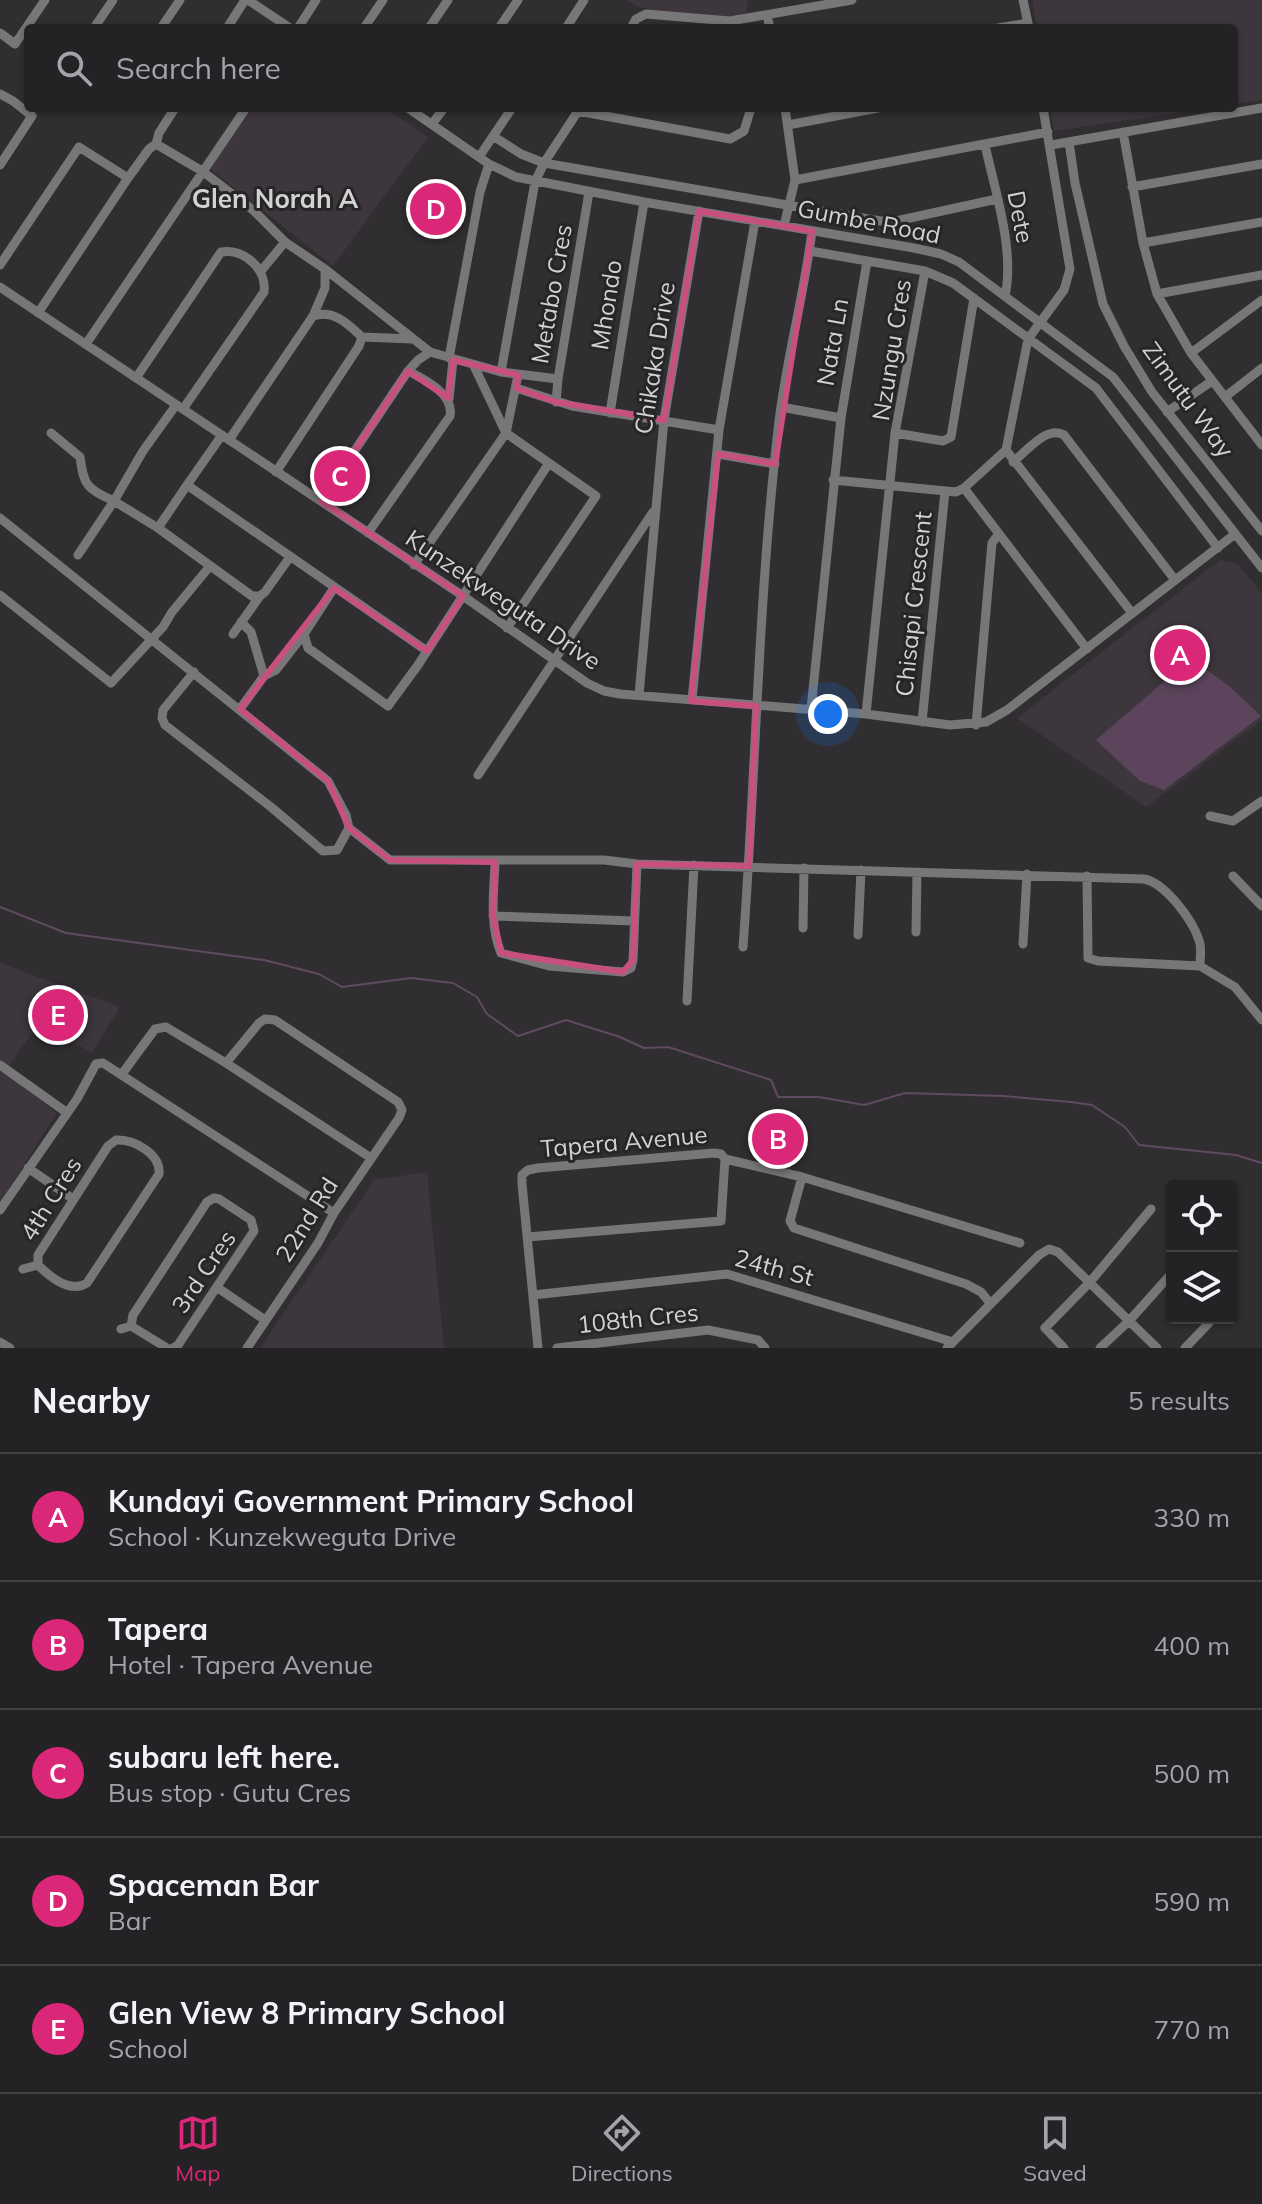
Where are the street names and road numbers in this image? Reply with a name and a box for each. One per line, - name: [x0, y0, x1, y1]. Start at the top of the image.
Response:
- street label: Dete: [1001, 188, 1041, 245]
- street label: Gumbe Road: [795, 192, 943, 250]
- street label: Metabo Cres: [524, 222, 578, 366]
- street label: Mhondo: [584, 258, 628, 352]
- street label: Nzungu Cres: [865, 277, 917, 423]
- street label: Chikaka Drive: [627, 280, 681, 436]
- street label: Nata Ln: [810, 296, 854, 388]
- street label: Zimutu Way: [1137, 336, 1241, 463]
- street label: Chisapi Crescent: [888, 510, 938, 698]
- street label: Kunzekweguta Drive: [400, 523, 607, 676]
- street label: Tapera Avenue: [539, 1119, 709, 1163]
- street label: 4th Cres: [13, 1151, 88, 1246]
- street label: 22nd Rd: [268, 1172, 344, 1267]
- street label: 3rd Cres: [165, 1224, 242, 1319]
- street label: 24th St: [731, 1242, 817, 1292]
- street label: 108th Cres: [576, 1297, 700, 1339]

